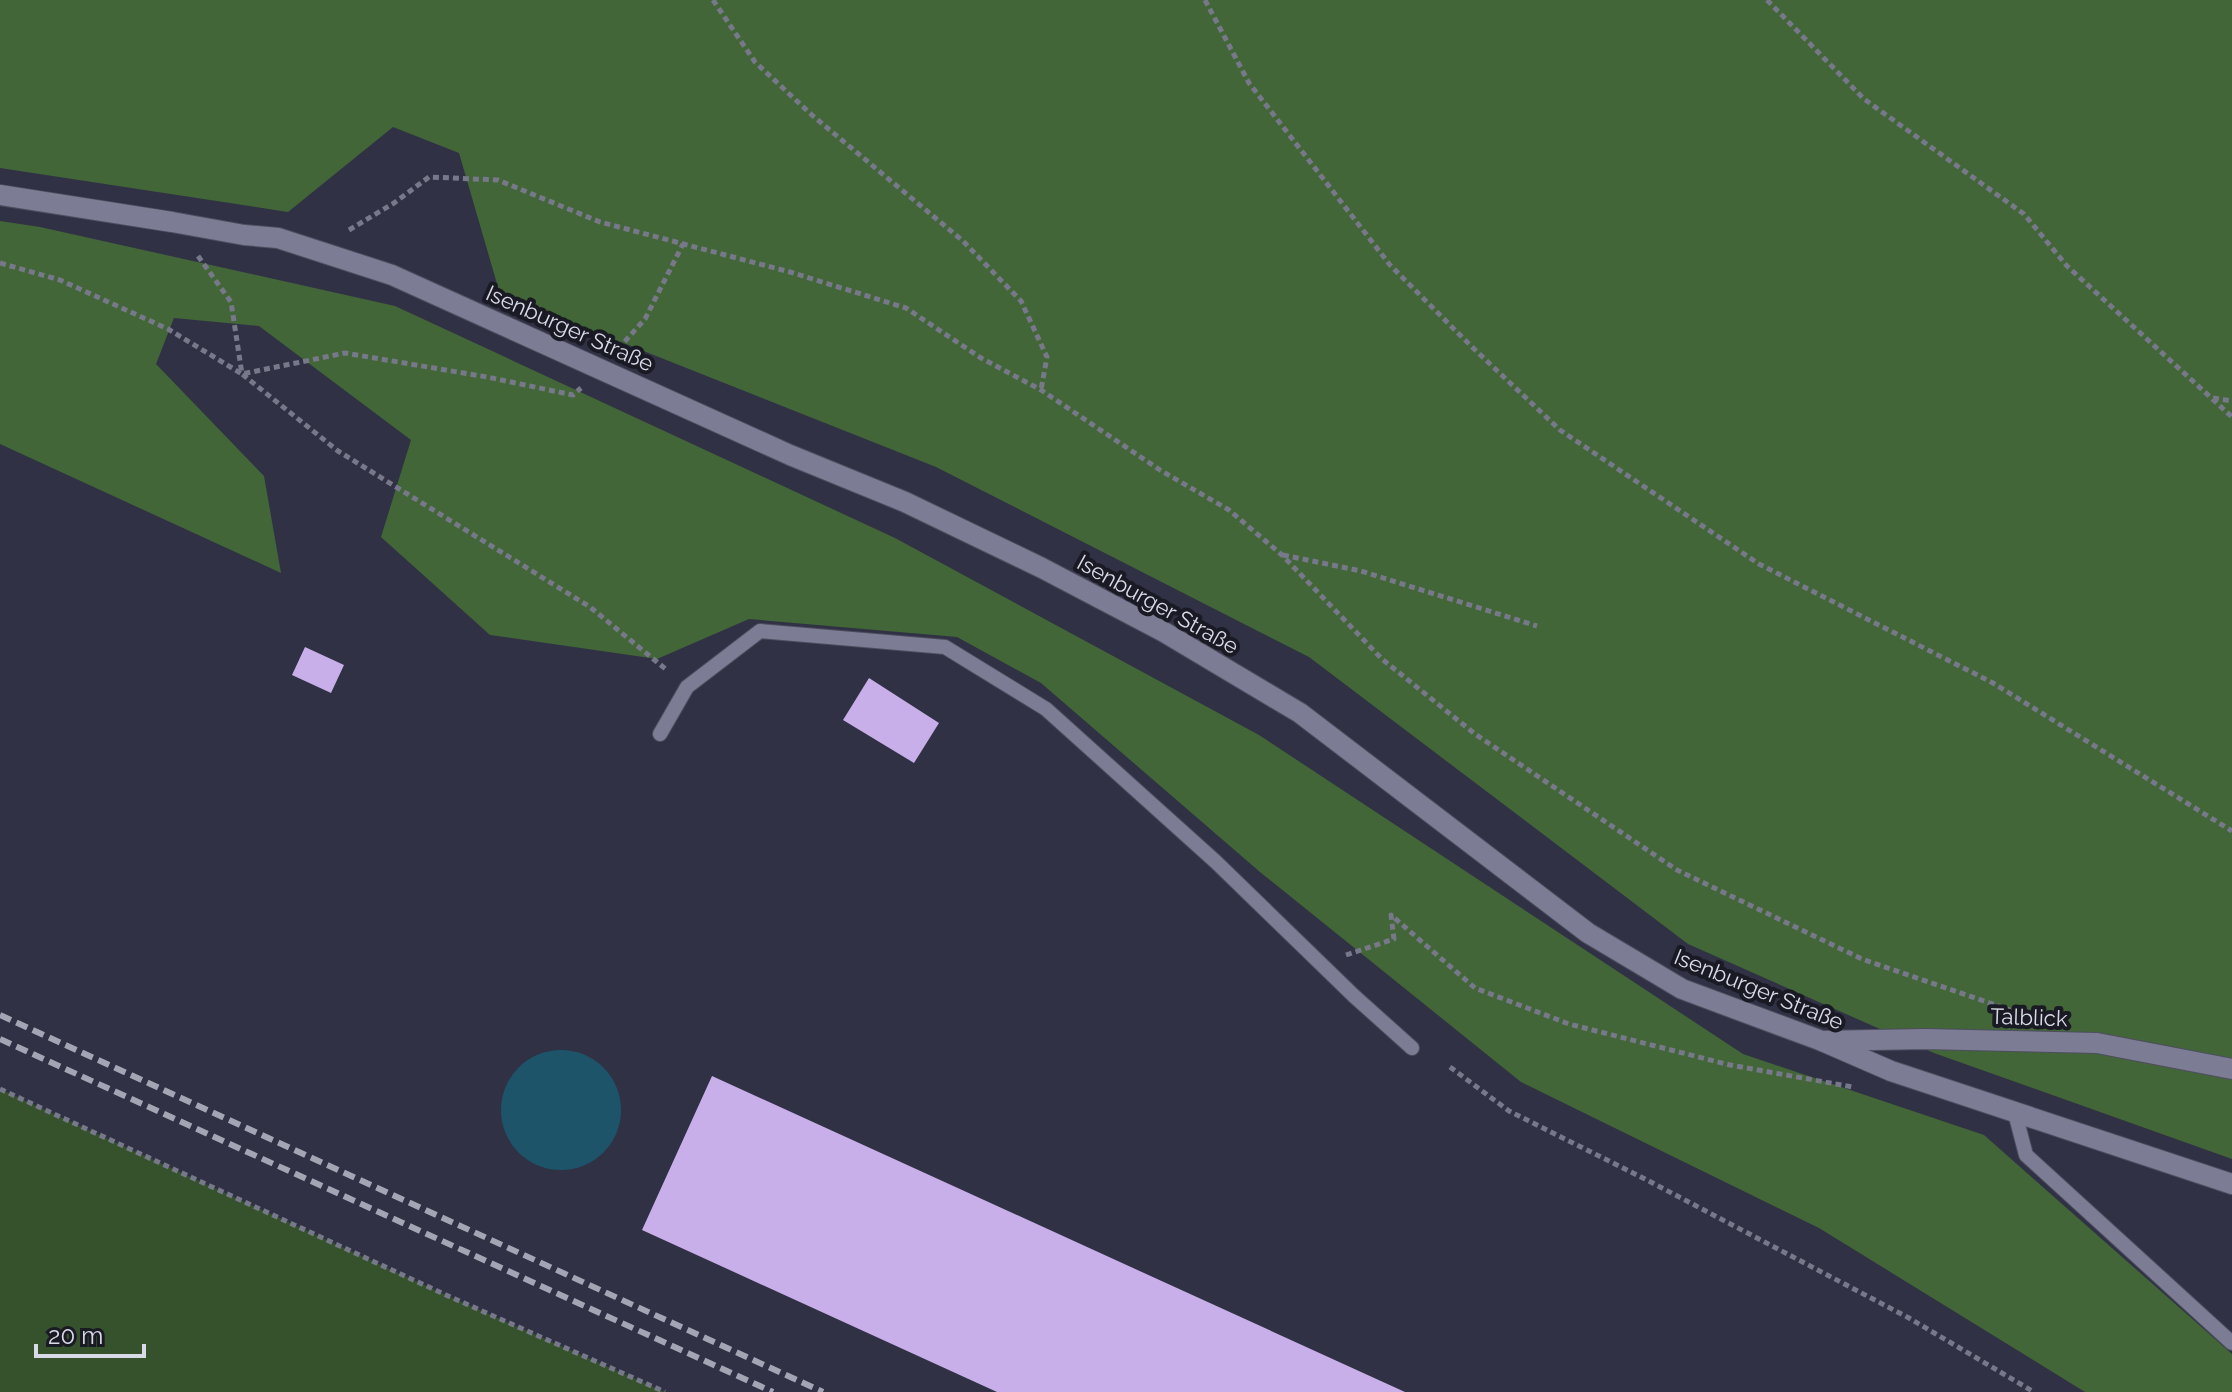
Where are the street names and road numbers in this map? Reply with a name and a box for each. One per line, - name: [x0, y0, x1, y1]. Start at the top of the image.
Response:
- street label: Isenburger Straße: [482, 279, 658, 377]
- street label: Isenburger Straße: [1073, 549, 1243, 659]
- street label: Isenburger Straße: [1671, 943, 1848, 1035]
- street label: Talblick: [1990, 1003, 2068, 1031]

